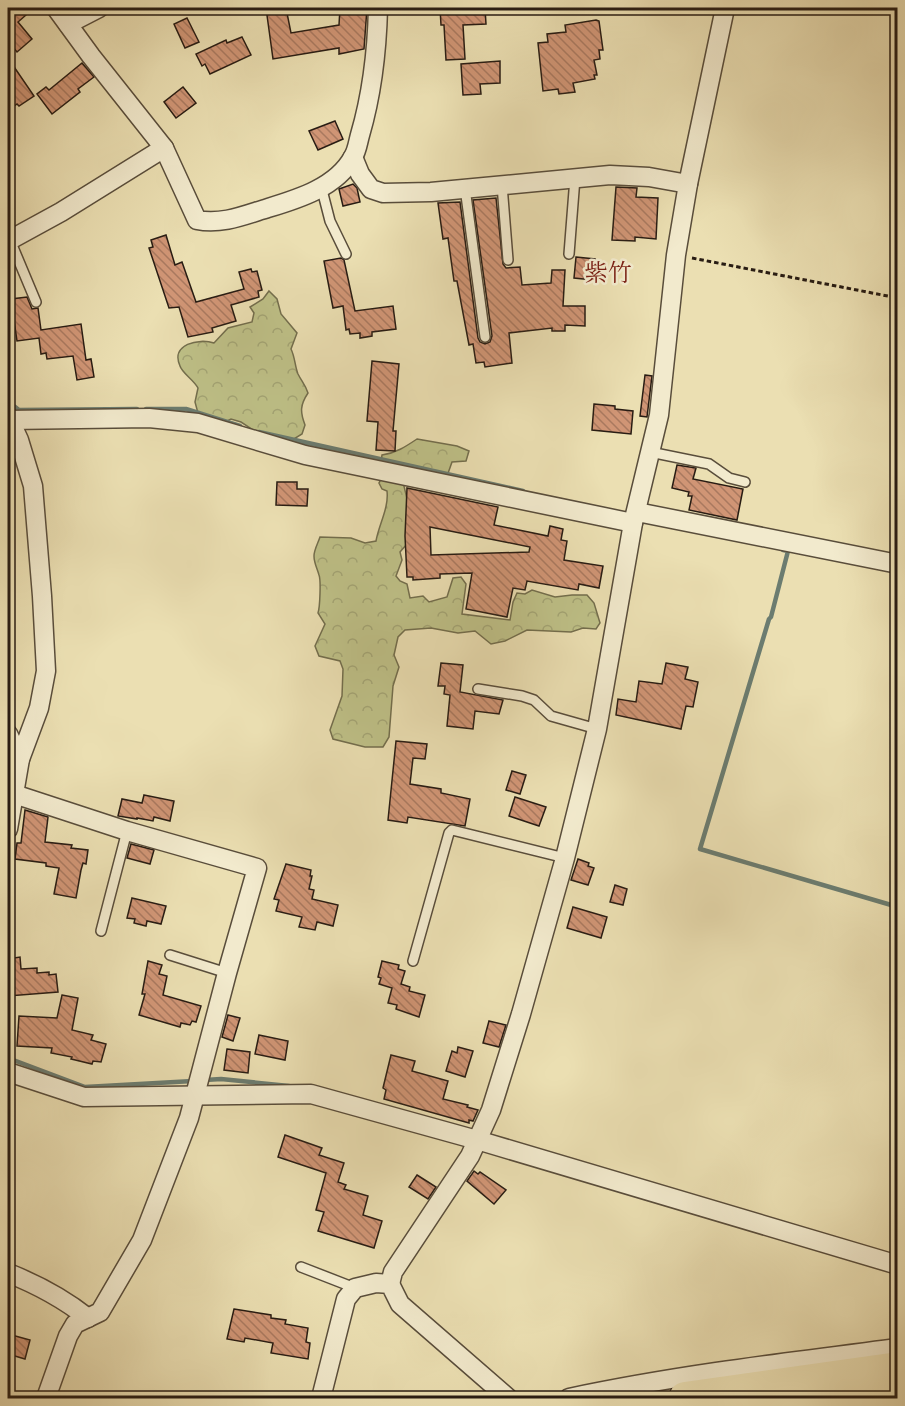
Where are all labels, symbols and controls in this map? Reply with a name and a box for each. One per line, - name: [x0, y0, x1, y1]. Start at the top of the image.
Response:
- district label: 紫竹: [584, 260, 632, 287]

